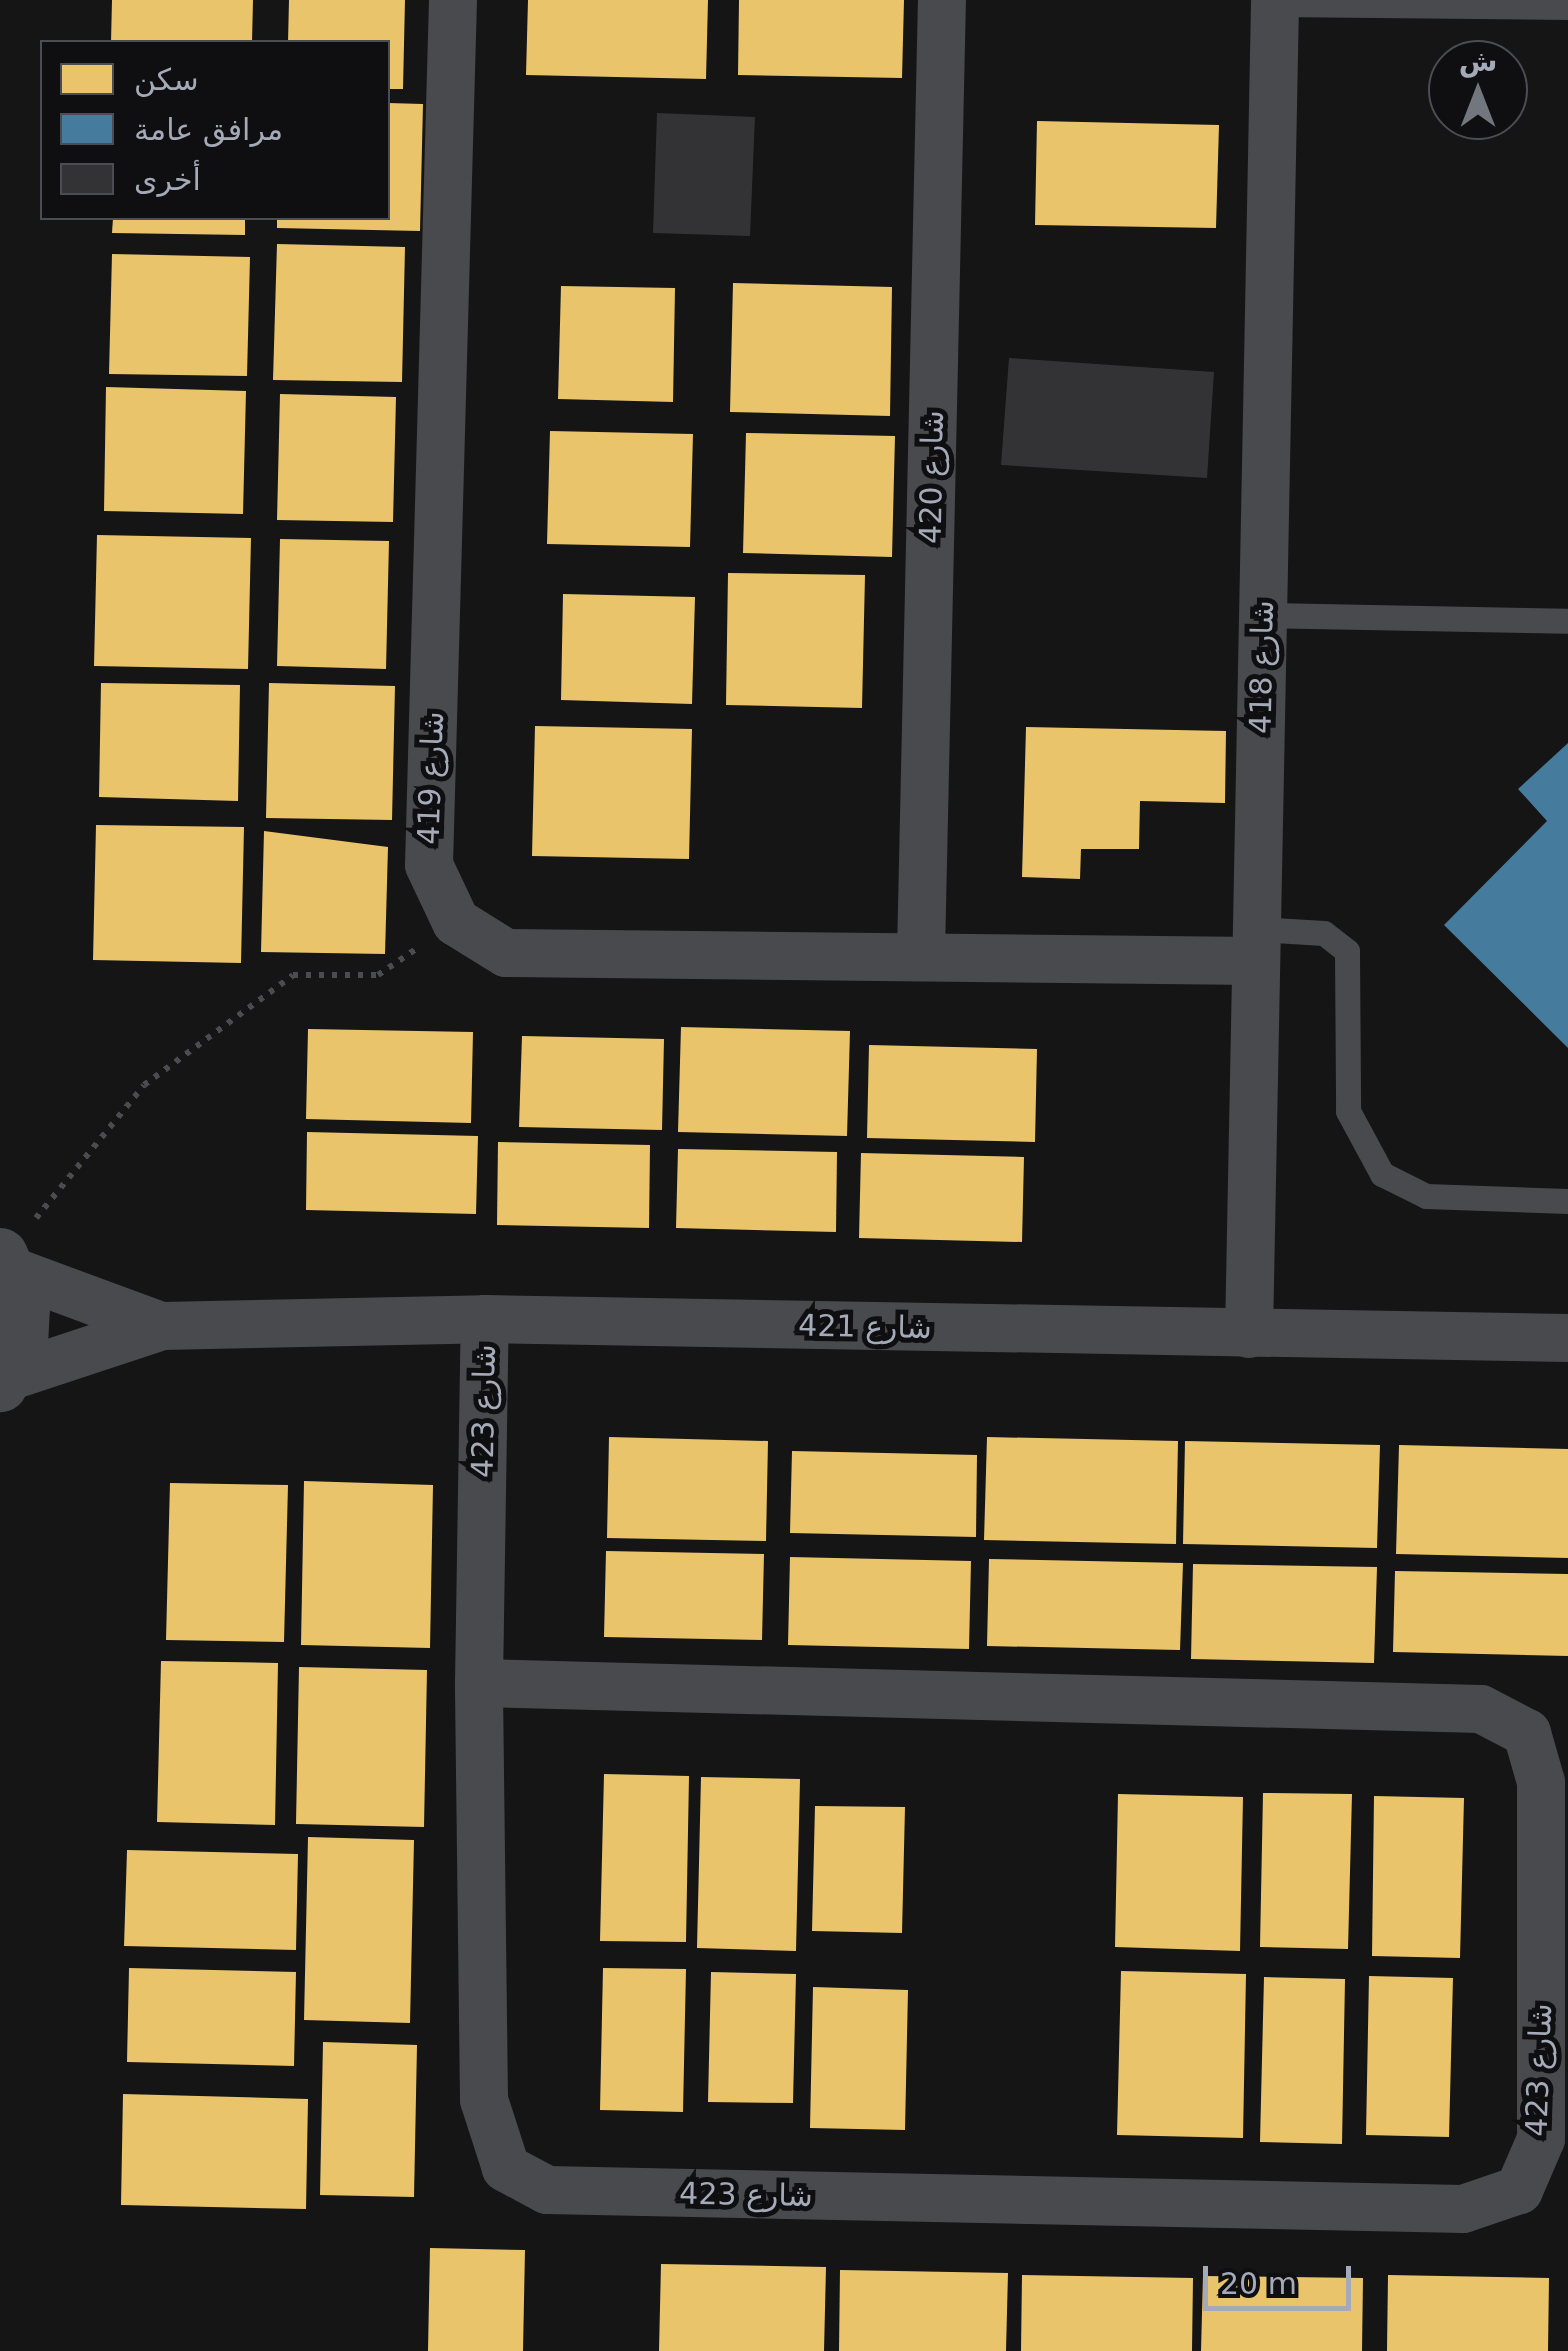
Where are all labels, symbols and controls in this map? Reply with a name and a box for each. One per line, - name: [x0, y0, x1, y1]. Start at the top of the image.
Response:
- legend: [40, 40, 390, 220]
- north arrow: [1428, 40, 1528, 140]
- text: ش: [1459, 45, 1497, 78]
- text: سكن: [134, 62, 199, 97]
- text: مرافق عامة: [134, 112, 283, 147]
- text: أخرى: [134, 162, 201, 197]
- street label: شارع 420: [913, 410, 951, 544]
- street label: شارع 418: [1243, 600, 1281, 734]
- street label: شارع 419: [411, 711, 451, 845]
- street label: شارع 421: [798, 1308, 932, 1346]
- street label: شارع 423: [465, 1344, 503, 1478]
- street label: شارع 423: [1519, 2003, 1559, 2137]
- street label: شارع 423: [679, 2176, 813, 2214]
- scale bar: [1208, 2246, 1356, 2308]
- text: 20 m: [1220, 2266, 1297, 2301]

